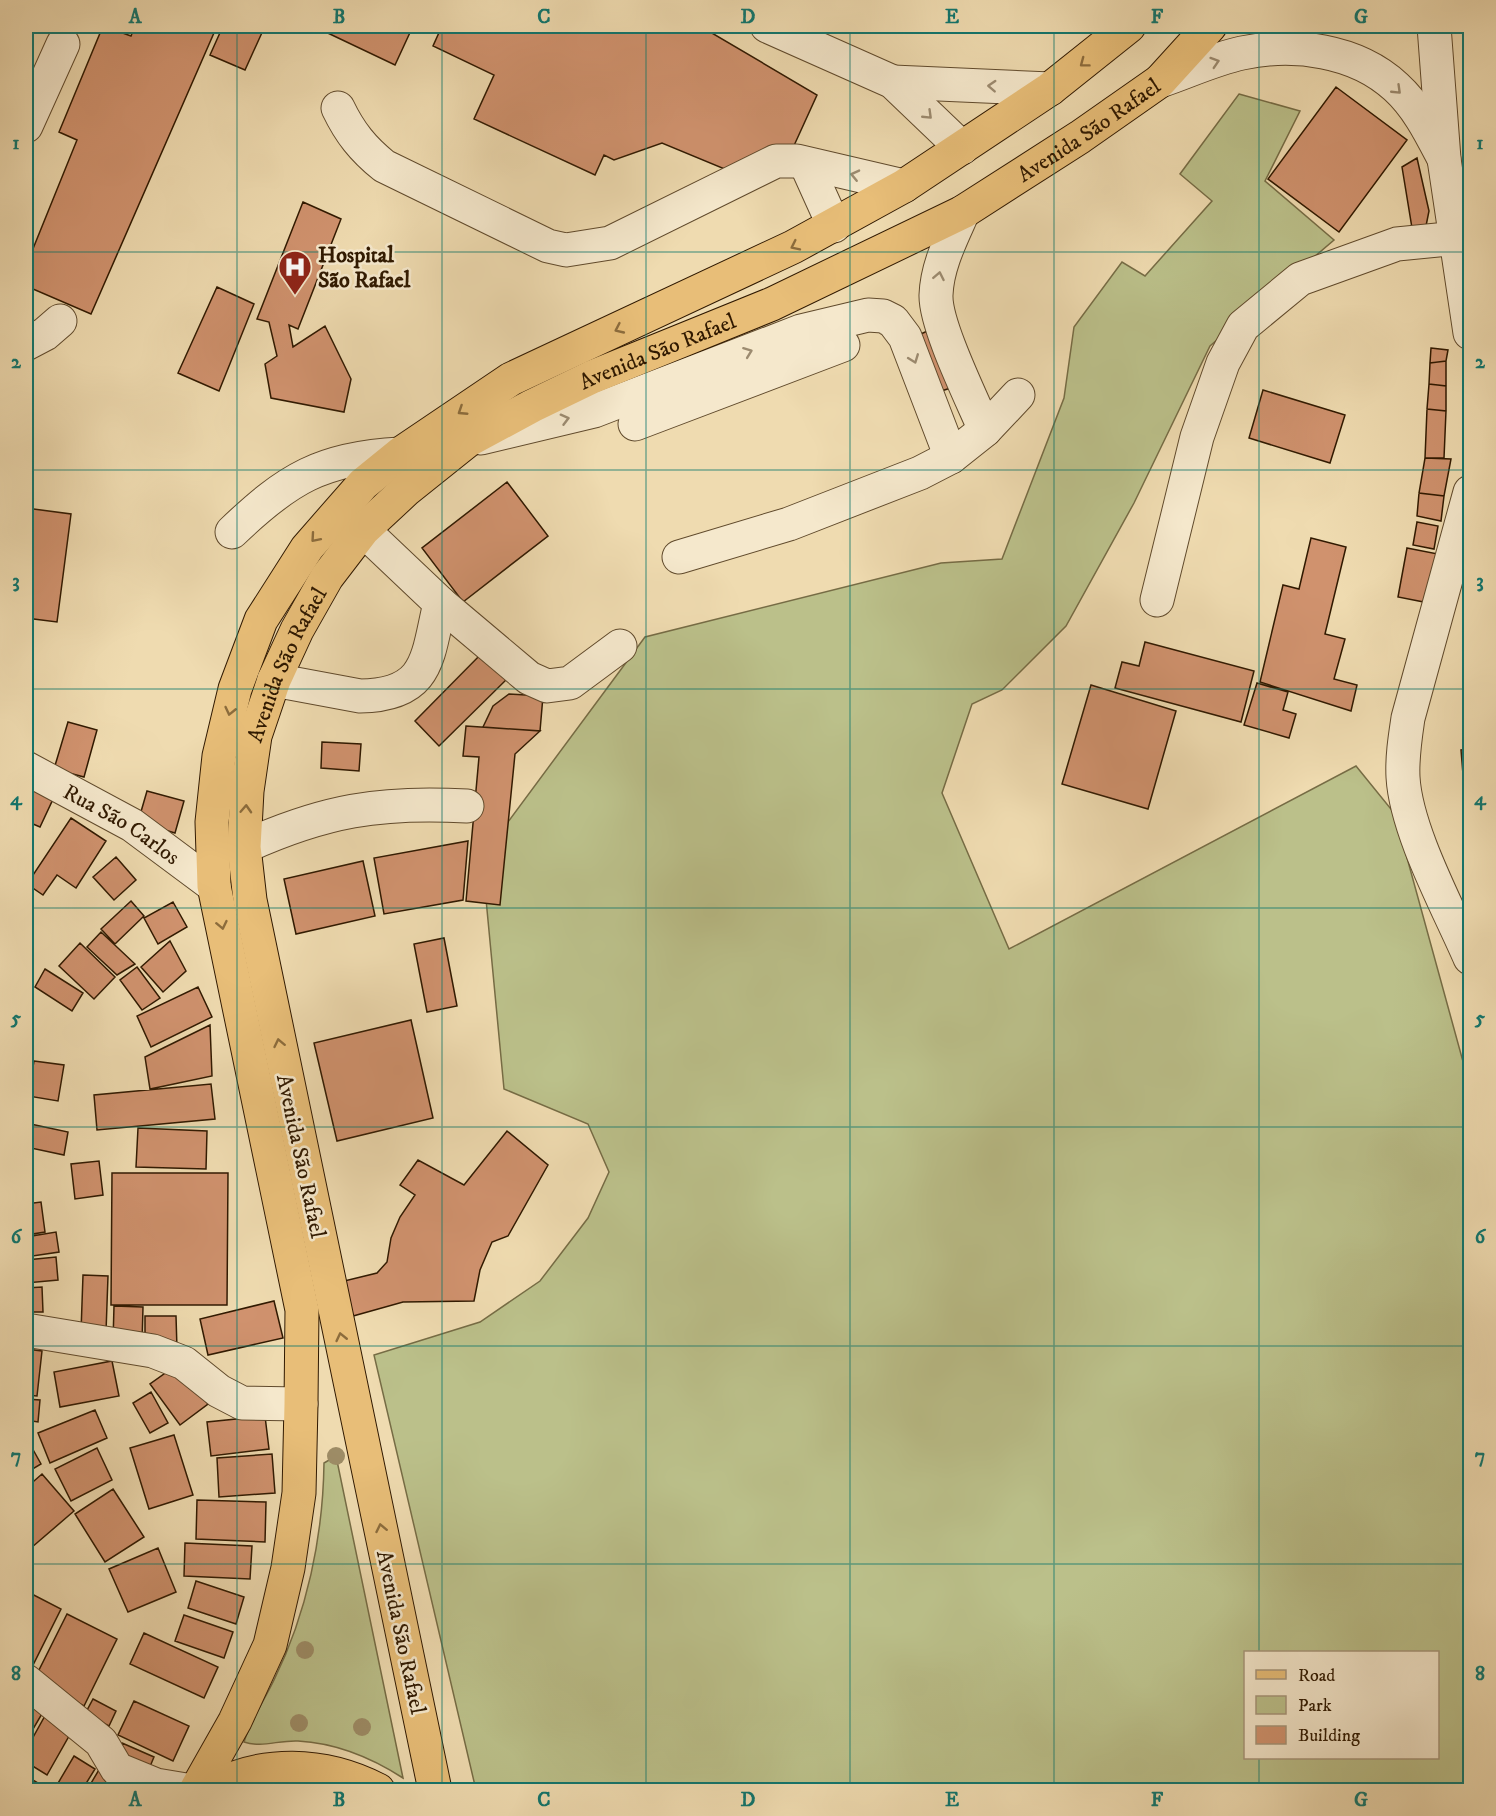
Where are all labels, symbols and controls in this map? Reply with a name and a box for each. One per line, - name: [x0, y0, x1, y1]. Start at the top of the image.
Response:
- text: A: [128, 5, 143, 30]
- text: B: [333, 5, 345, 30]
- text: C: [537, 5, 551, 30]
- text: D: [741, 5, 756, 30]
- text: E: [945, 5, 959, 30]
- text: F: [1151, 5, 1164, 30]
- text: G: [1354, 5, 1368, 30]
- one-way arrow: [1080, 56, 1091, 67]
- one-way arrow: [1209, 57, 1220, 69]
- street label: Avenida São Rafael: [1013, 73, 1166, 189]
- one-way arrow: [987, 80, 996, 93]
- one-way arrow: [1391, 83, 1401, 94]
- one-way arrow: [921, 108, 931, 119]
- text: 1: [12, 131, 20, 156]
- text: 1: [1476, 131, 1484, 156]
- one-way arrow: [850, 169, 860, 182]
- one-way arrow: [791, 238, 802, 250]
- place label: Hospital São Rafael: [318, 242, 411, 294]
- hospital icon: Hospital São Rafael: [277, 249, 313, 296]
- one-way arrow: [932, 271, 945, 281]
- street label: Avenida São Rafael: [575, 308, 740, 396]
- one-way arrow: [614, 321, 625, 333]
- one-way arrow: [742, 346, 753, 359]
- text: 2: [11, 350, 22, 375]
- text: 2: [1475, 350, 1486, 375]
- one-way arrow: [906, 353, 919, 363]
- one-way arrow: [458, 404, 469, 415]
- one-way arrow: [560, 413, 570, 426]
- one-way arrow: [312, 531, 323, 542]
- text: 3: [12, 569, 20, 594]
- text: 3: [1476, 569, 1484, 594]
- street label: Avenida São Rafael: [242, 583, 334, 746]
- one-way arrow: [224, 706, 237, 716]
- street label: Rua São Carlos: [58, 779, 185, 871]
- text: 4: [10, 787, 23, 812]
- text: 4: [1474, 787, 1487, 812]
- one-way arrow: [239, 805, 252, 814]
- one-way arrow: [215, 920, 228, 930]
- text: 5: [10, 1006, 21, 1031]
- text: 5: [1474, 1006, 1485, 1031]
- one-way arrow: [273, 1038, 286, 1048]
- street label: Avenida São Rafael: [270, 1072, 331, 1241]
- text: 6: [11, 1225, 23, 1250]
- text: 6: [1475, 1225, 1487, 1250]
- one-way arrow: [335, 1332, 348, 1342]
- text: 7: [11, 1444, 21, 1469]
- text: 7: [1475, 1444, 1485, 1469]
- one-way arrow: [375, 1523, 388, 1533]
- street label: Avenida São Rafael: [370, 1548, 431, 1717]
- legend: [1244, 1651, 1439, 1759]
- text: 8: [11, 1662, 21, 1687]
- text: 8: [1475, 1662, 1485, 1687]
- text: Road: [1298, 1665, 1335, 1687]
- text: Park: [1298, 1695, 1332, 1717]
- text: Building: [1298, 1725, 1360, 1747]
- text: A: [128, 1788, 143, 1813]
- text: B: [333, 1788, 345, 1813]
- text: C: [537, 1788, 551, 1813]
- text: D: [741, 1788, 756, 1813]
- text: E: [945, 1788, 959, 1813]
- text: F: [1151, 1788, 1164, 1813]
- text: G: [1354, 1788, 1368, 1813]

